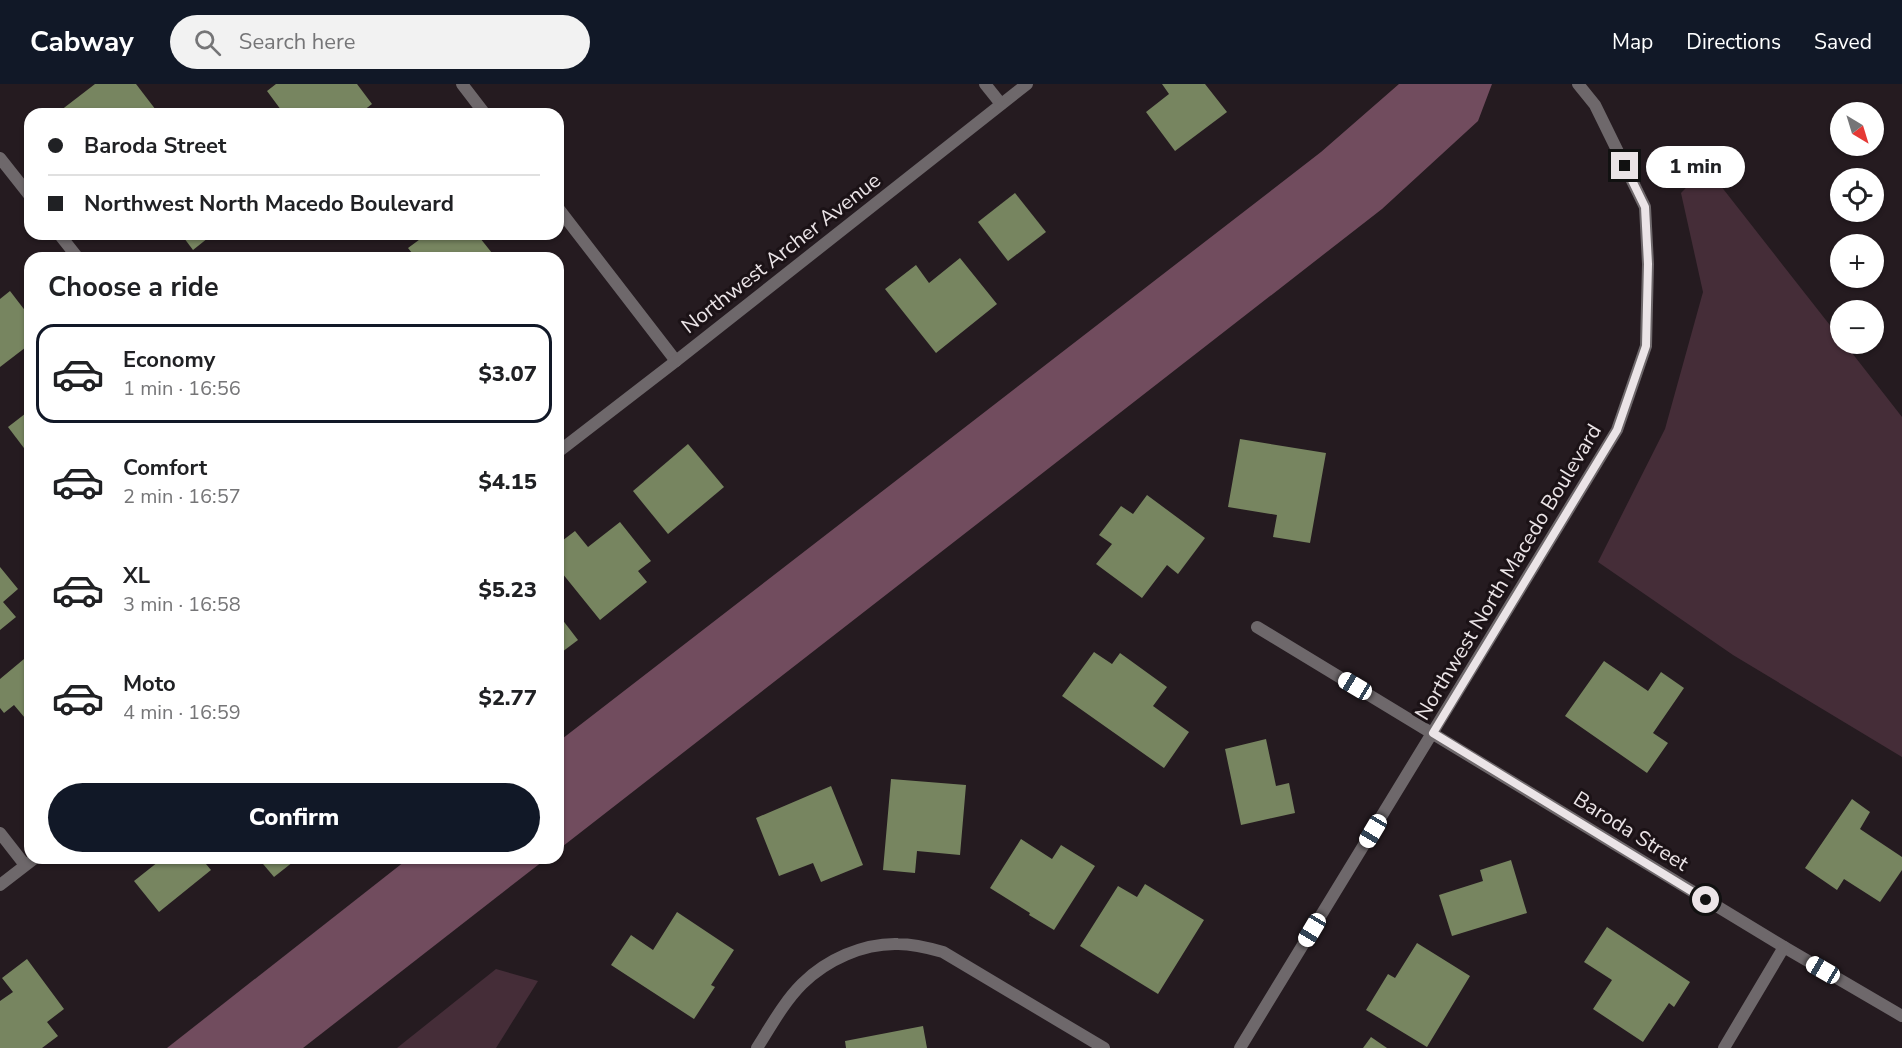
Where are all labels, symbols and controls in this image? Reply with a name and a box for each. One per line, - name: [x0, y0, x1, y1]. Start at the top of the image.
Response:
- search box: [170, 15, 590, 69]
- text: Cabway: [30, 23, 134, 61]
- icon: search: [191, 26, 224, 59]
- text: Search here: [239, 27, 355, 57]
- text: Map: [1612, 28, 1653, 56]
- text: Directions: [1686, 28, 1781, 56]
- text: Saved: [1814, 28, 1872, 56]
- north arrow: [1830, 102, 1884, 156]
- map controls: [1830, 102, 1884, 354]
- text: Baroda Street: [84, 131, 226, 161]
- callout: 1 min: [1646, 145, 1745, 187]
- route end: [1611, 152, 1638, 179]
- text: 1 min: [1669, 153, 1722, 180]
- street label: Northwest Archer Avenue: [676, 166, 886, 340]
- button: locate: [1830, 168, 1884, 222]
- text: Northwest North Macedo Boulevard: [84, 189, 454, 219]
- button: +: [1830, 234, 1884, 288]
- text: Choose a ride: [48, 269, 219, 306]
- button: −: [1830, 300, 1884, 354]
- text: Economy: [123, 345, 215, 375]
- icon: car: [51, 347, 105, 401]
- text: $3.07: [478, 359, 537, 389]
- text: 1 min · 16:56: [123, 375, 241, 402]
- street label: Northwest North Macedo Boulevard: [1408, 419, 1608, 725]
- text: Comfort: [123, 453, 207, 483]
- icon: car: [51, 455, 105, 509]
- text: $4.15: [478, 467, 537, 497]
- text: 2 min · 16:57: [123, 483, 241, 510]
- text: XL: [123, 561, 150, 591]
- icon: car: [51, 563, 105, 617]
- text: $5.23: [478, 575, 537, 605]
- text: 3 min · 16:58: [123, 591, 241, 618]
- text: Moto: [123, 669, 176, 699]
- car: [1335, 669, 1375, 703]
- icon: car: [51, 671, 105, 725]
- text: $2.77: [478, 683, 537, 713]
- text: 4 min · 16:59: [123, 699, 241, 726]
- button: Confirm: [48, 783, 540, 852]
- street label: Baroda Street: [1568, 785, 1694, 878]
- car: [1356, 811, 1390, 851]
- route start: [1692, 886, 1719, 913]
- car: [1295, 910, 1329, 950]
- car: [1803, 953, 1843, 987]

